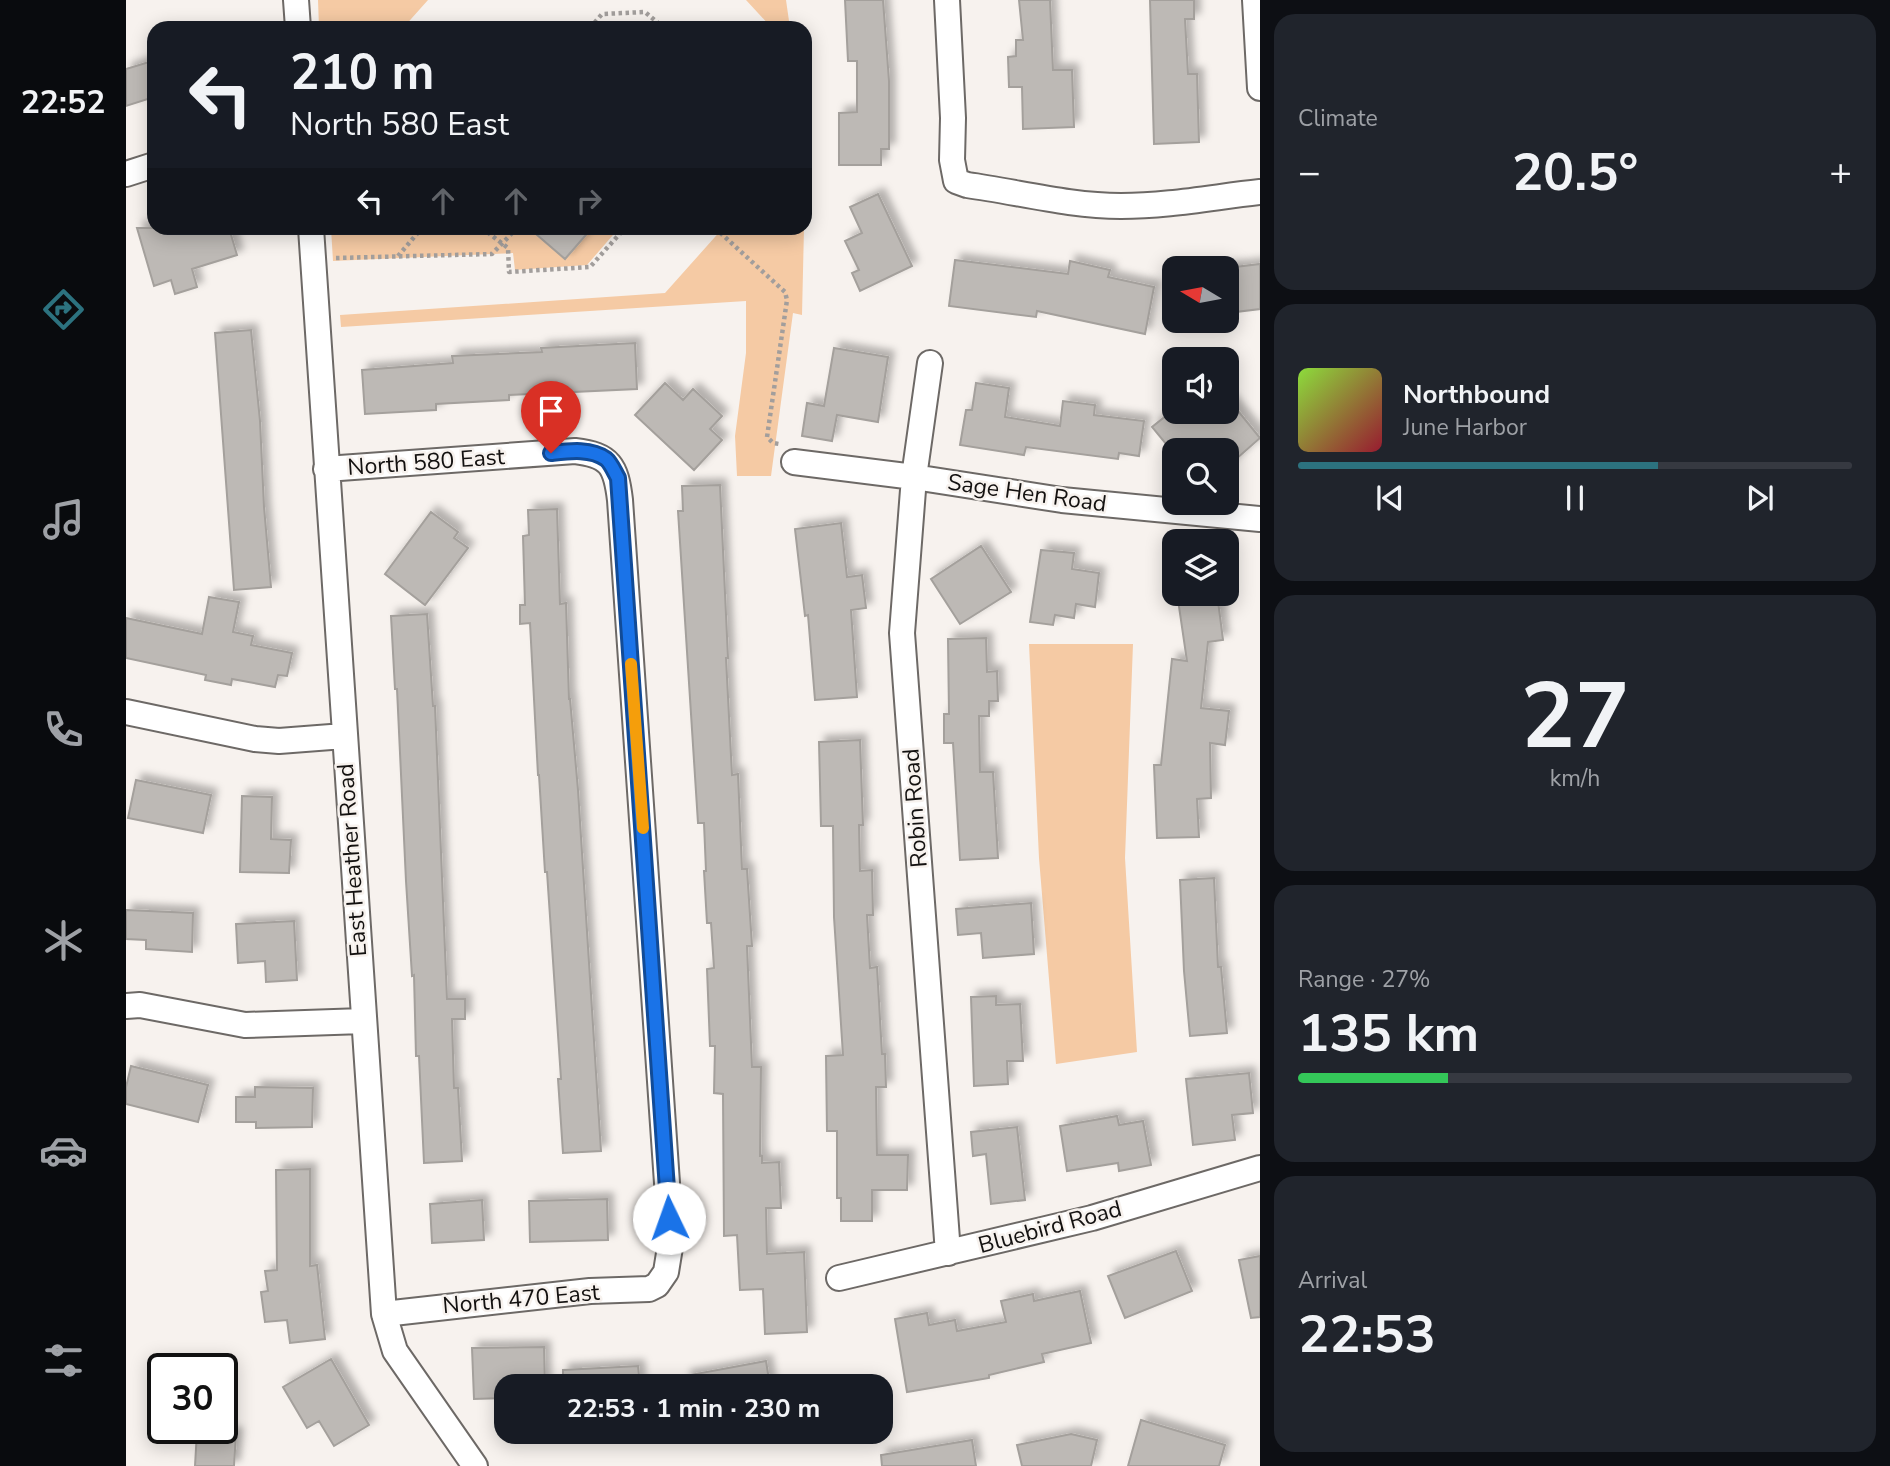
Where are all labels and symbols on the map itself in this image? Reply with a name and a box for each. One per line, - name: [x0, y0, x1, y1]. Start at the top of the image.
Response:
- north arrow: [1162, 256, 1239, 332]
- pin: [521, 381, 581, 453]
- street label: North 580 East: [346, 441, 507, 483]
- street label: Sage Hen Road: [946, 467, 1108, 519]
- street label: Robin Road: [895, 747, 935, 869]
- street label: East Heather Road: [330, 763, 374, 957]
- position arrow: [632, 1181, 706, 1255]
- street label: Bluebird Road: [975, 1193, 1125, 1261]
- street label: North 470 East: [441, 1277, 602, 1321]
- speed limit sign: 30: [147, 1353, 238, 1444]

